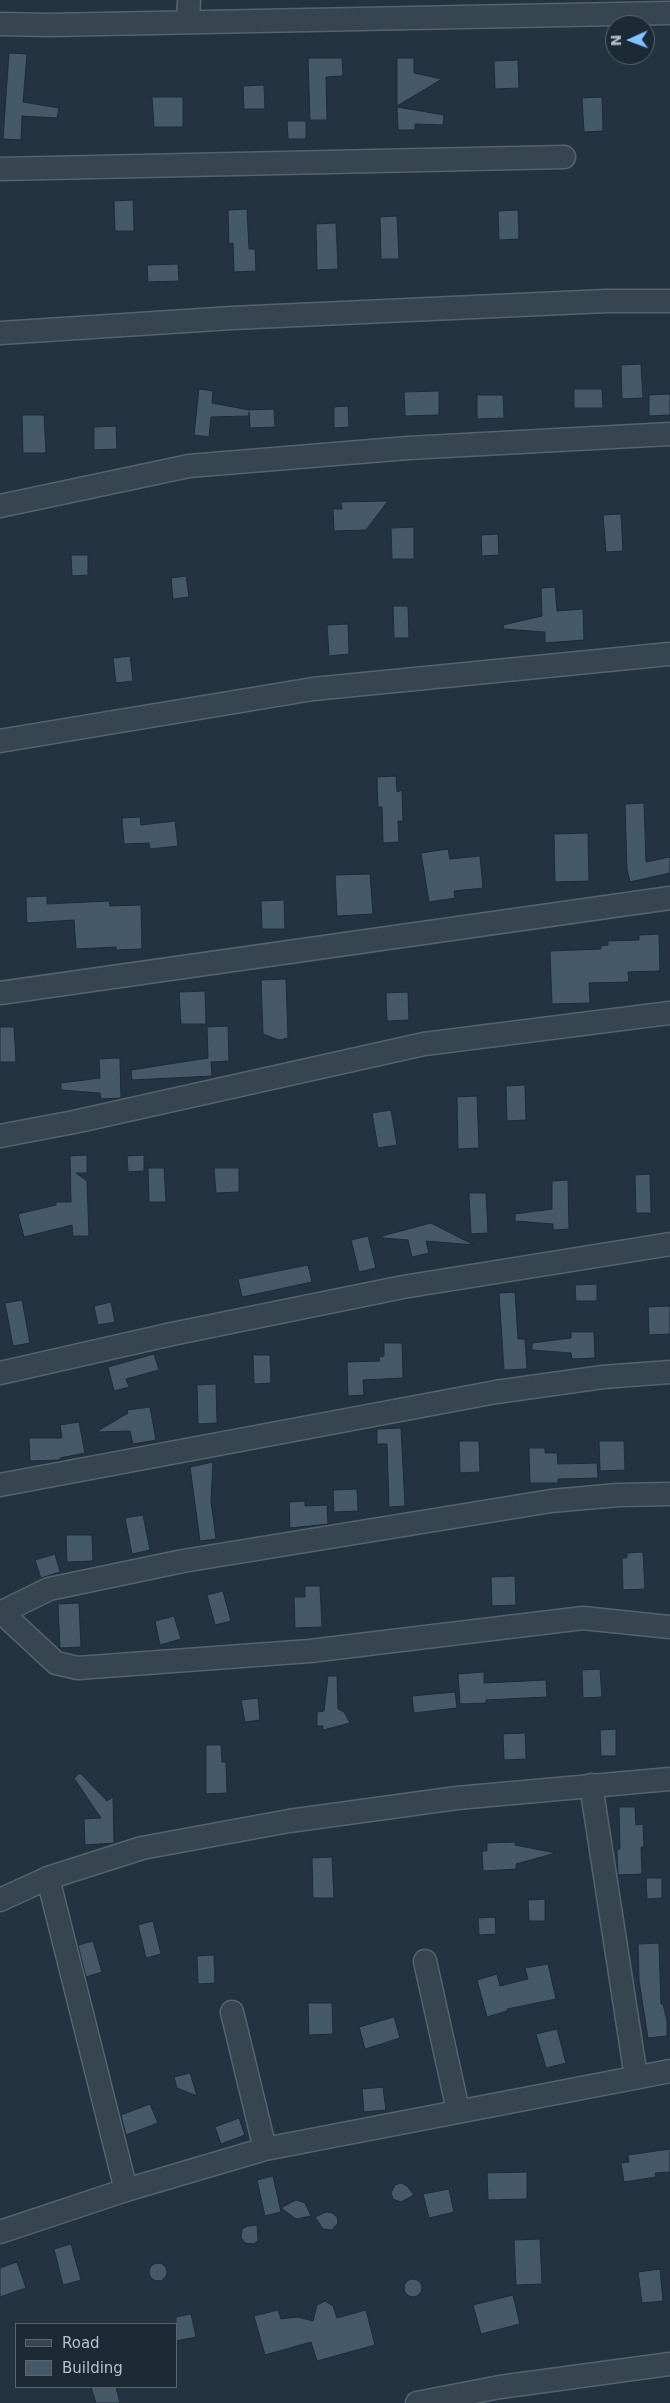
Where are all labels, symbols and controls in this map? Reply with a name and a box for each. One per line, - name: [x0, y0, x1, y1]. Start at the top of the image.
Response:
- north arrow: [605, 15, 655, 65]
- text: N: [608, 34, 624, 47]
- legend: [15, 2323, 178, 2388]
- text: Road: [62, 2334, 100, 2352]
- text: Building: [62, 2359, 123, 2377]

